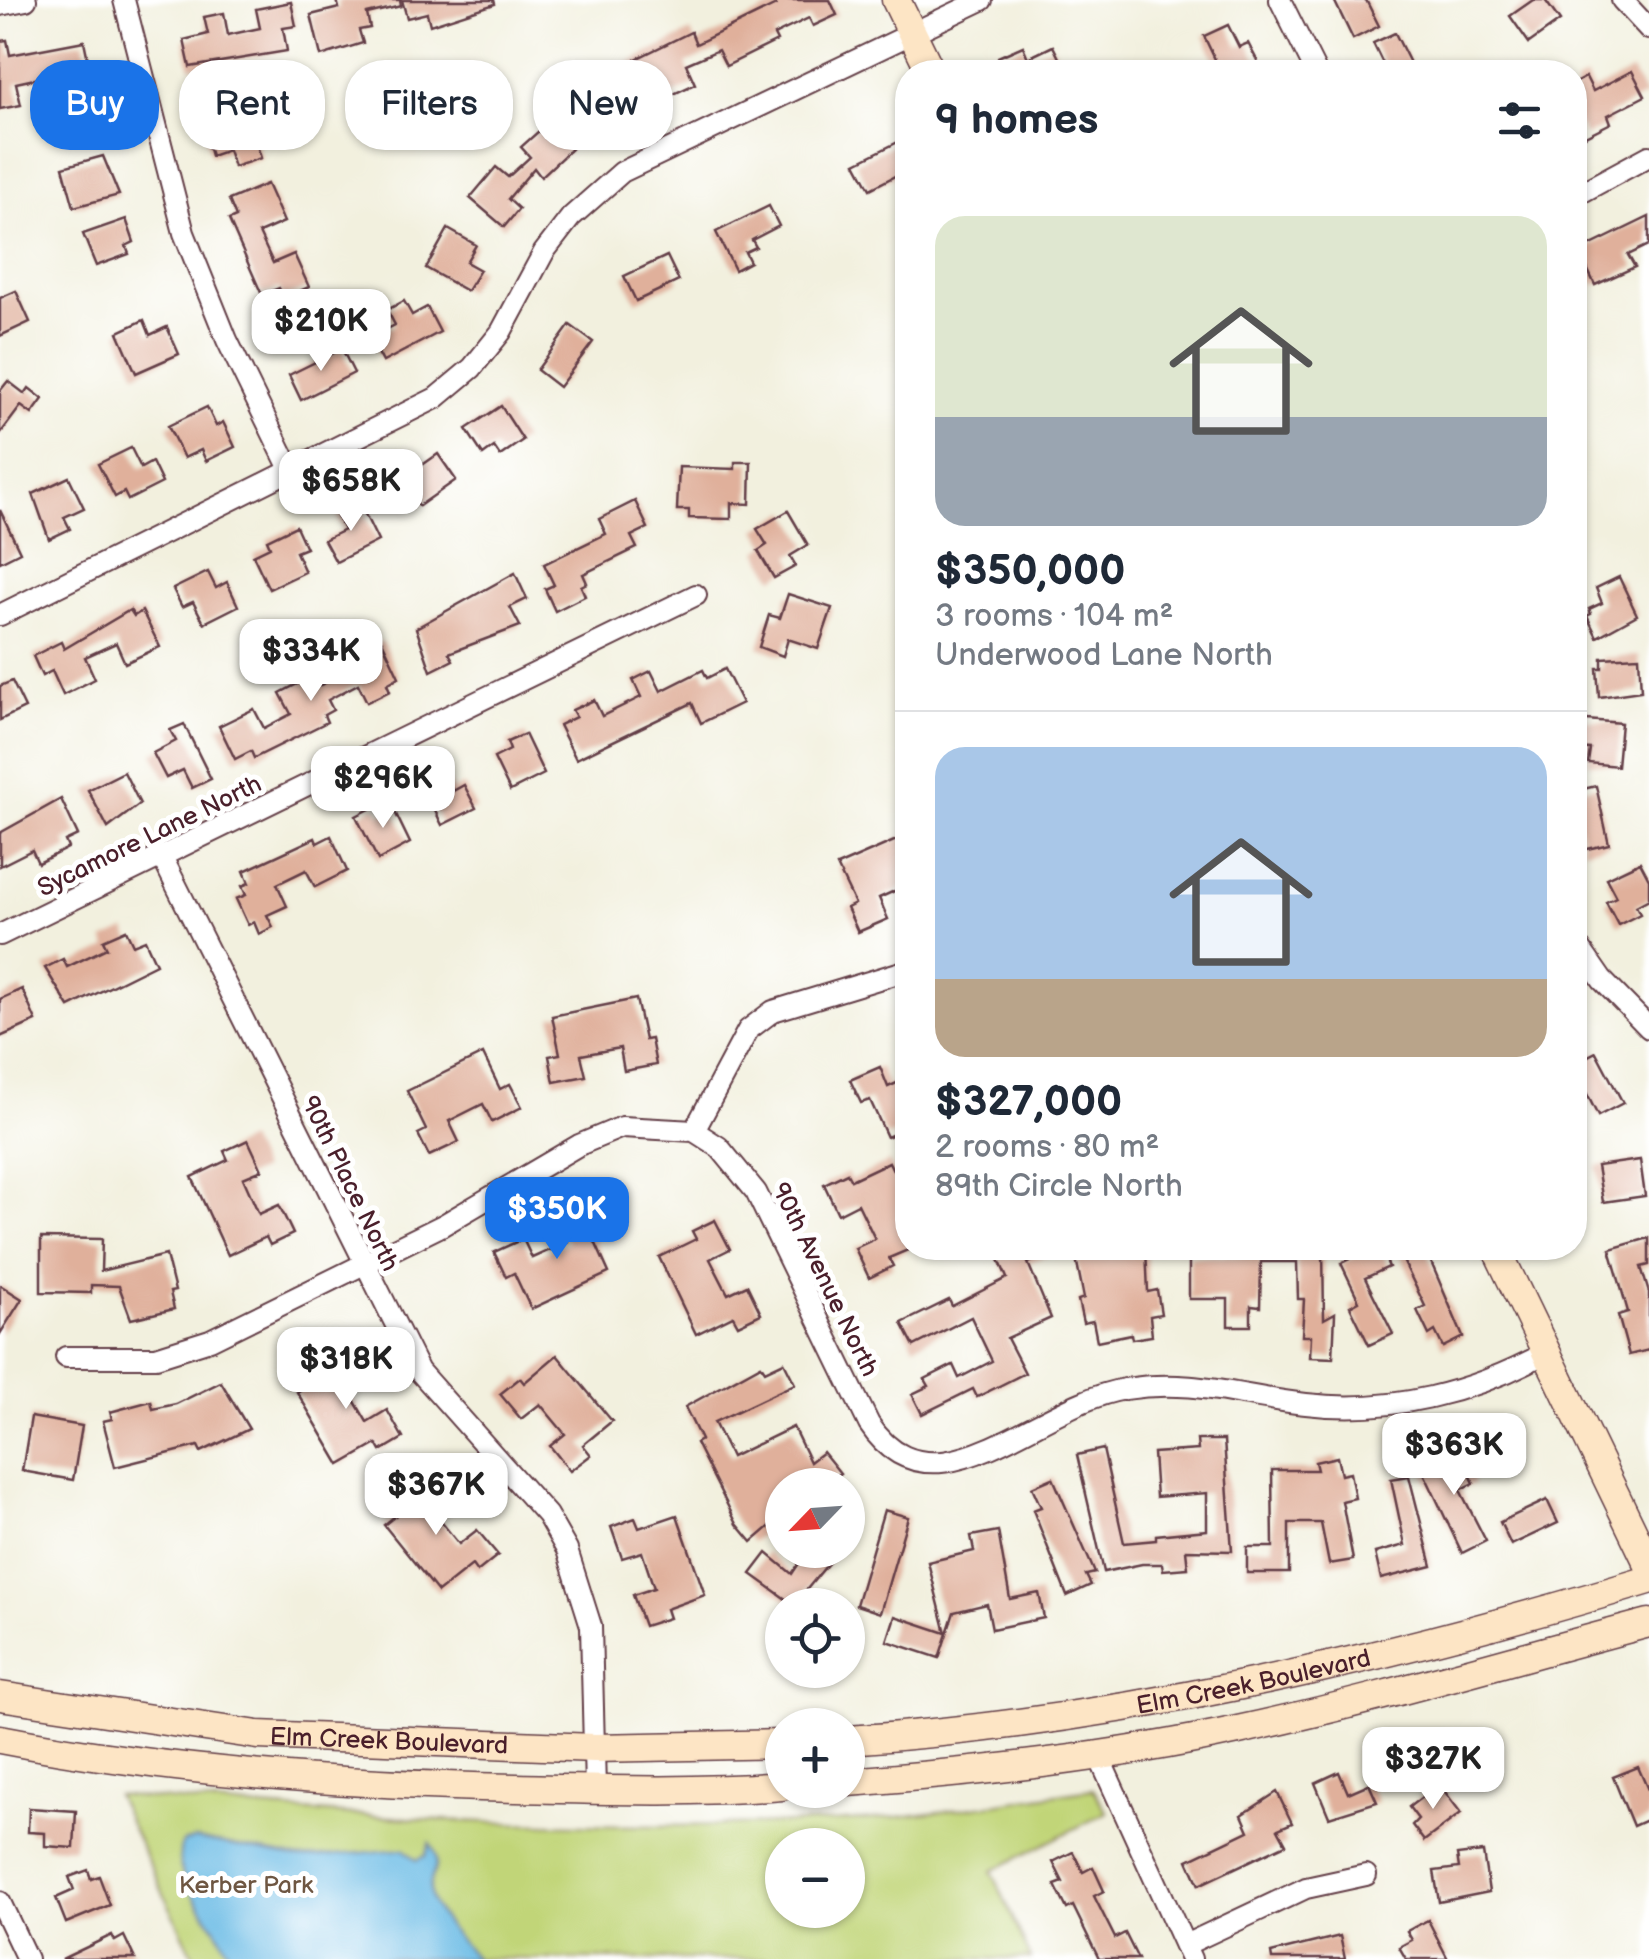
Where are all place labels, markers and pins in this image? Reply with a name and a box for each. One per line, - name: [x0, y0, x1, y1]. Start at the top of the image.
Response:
- pin: $210K: [251, 289, 391, 374]
- pin: $658K: [281, 449, 421, 534]
- pin: $334K: [241, 619, 381, 704]
- pin: $296K: [313, 746, 453, 831]
- pin: $350K: [487, 1177, 627, 1262]
- pin: $318K: [276, 1327, 416, 1412]
- pin: $363K: [1384, 1413, 1524, 1498]
- pin: $367K: [366, 1453, 506, 1538]
- pin: $327K: [1363, 1727, 1503, 1812]

